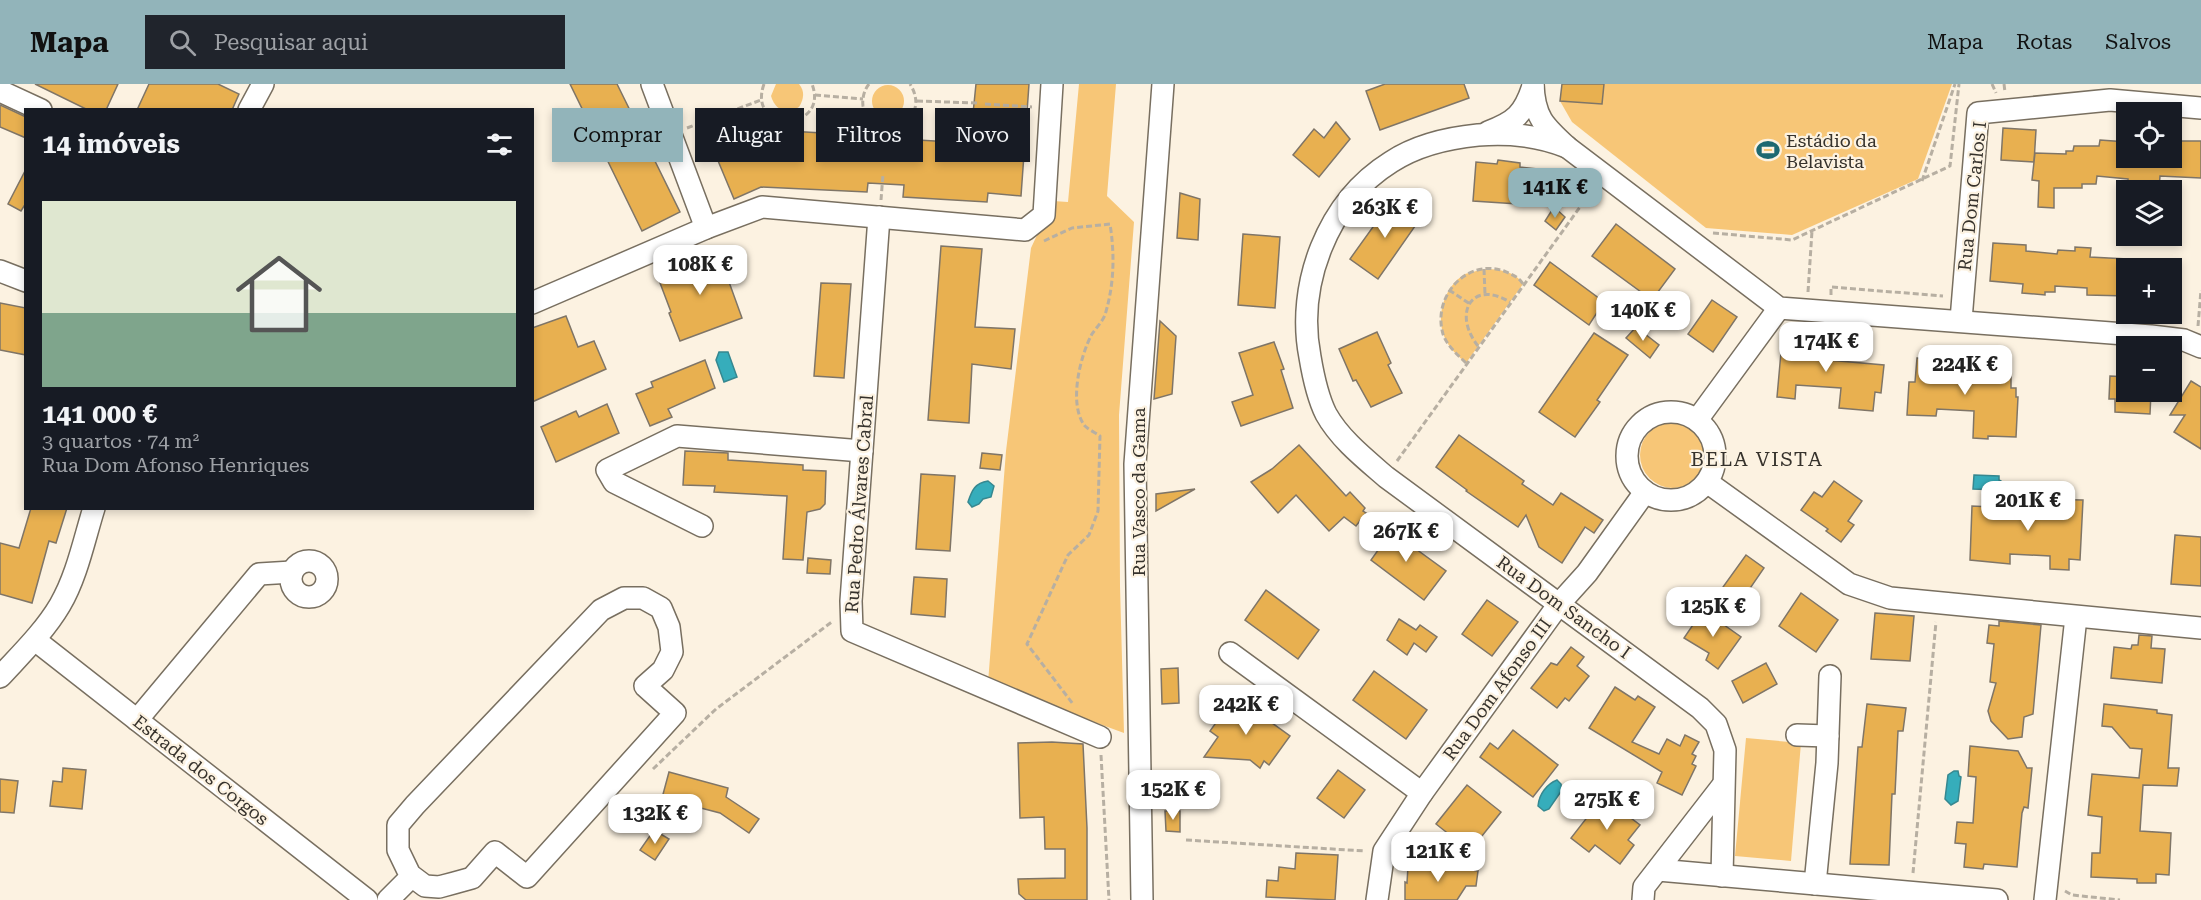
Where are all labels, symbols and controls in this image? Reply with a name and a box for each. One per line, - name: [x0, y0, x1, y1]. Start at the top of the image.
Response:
- search box: [145, 15, 565, 69]
- text: Mapa: [30, 26, 109, 59]
- icon: search: [166, 26, 199, 59]
- text: Pesquisar aqui: [214, 30, 368, 55]
- text: Mapa: [1927, 30, 1983, 54]
- text: Rotas: [2016, 30, 2072, 54]
- text: Salvos: [2105, 30, 2171, 54]
- map controls: [2116, 102, 2182, 402]
- button: locate: [2116, 102, 2182, 168]
- chip: Comprar: [552, 108, 683, 162]
- chip: Alugar: [695, 108, 804, 162]
- chip: Filtros: [816, 108, 923, 162]
- chip: Novo: [935, 108, 1030, 162]
- street label: Rua Dom Carlos I: [1954, 120, 1990, 272]
- icon: filters: [483, 128, 516, 161]
- text: 14 imóveis: [42, 129, 180, 159]
- place label: Estádio da Belavista: [1786, 130, 1877, 172]
- sports icon: Estádio da Belavista: [1755, 137, 1781, 163]
- pin: 141K €: [1506, 168, 1604, 219]
- text: 141K €: [1522, 175, 1588, 199]
- button: layers: [2116, 180, 2182, 246]
- pin: 263K €: [1336, 188, 1434, 239]
- text: 263K €: [1352, 195, 1418, 219]
- icon: home: [225, 240, 333, 348]
- pin: 108K €: [651, 245, 749, 296]
- text: 108K €: [667, 252, 733, 276]
- button: +: [2116, 258, 2182, 324]
- pin: 140K €: [1594, 291, 1692, 342]
- text: 140K €: [1610, 298, 1676, 322]
- pin: 174K €: [1777, 322, 1875, 373]
- text: 174K €: [1793, 329, 1859, 353]
- button: −: [2116, 336, 2182, 402]
- pin: 224K €: [1916, 345, 2014, 396]
- text: 224K €: [1932, 352, 1998, 376]
- street label: Rua Pedro Álvares Cabral: [841, 394, 877, 614]
- text: 141 000 €: [42, 399, 157, 429]
- street label: Rua Vasco da Gama: [1128, 407, 1149, 577]
- text: 3 quartos · 74 m²: [42, 429, 199, 453]
- district label: BELA VISTA: [1690, 447, 1824, 471]
- text: Rua Dom Afonso Henriques: [42, 453, 309, 477]
- pin: 201K €: [1979, 481, 2077, 532]
- text: 201K €: [1995, 488, 2061, 512]
- pin: 267K €: [1357, 512, 1455, 563]
- text: 267K €: [1373, 519, 1439, 543]
- street label: Rua Dom Sancho I: [1493, 551, 1635, 663]
- pin: 125K €: [1664, 587, 1762, 638]
- text: 125K €: [1680, 594, 1746, 618]
- street label: Rua Dom Afonso III: [1438, 614, 1556, 764]
- pin: 242K €: [1197, 685, 1295, 736]
- text: 242K €: [1213, 692, 1279, 716]
- street label: Estrada dos Corgos: [129, 711, 273, 829]
- pin: 152K €: [1124, 770, 1222, 821]
- text: 152K €: [1140, 777, 1206, 801]
- pin: 275K €: [1558, 780, 1656, 831]
- text: 275K €: [1574, 787, 1640, 811]
- pin: 132K €: [606, 794, 704, 845]
- text: 132K €: [622, 801, 688, 825]
- pin: 121K €: [1389, 832, 1487, 883]
- text: 121K €: [1405, 839, 1471, 863]

